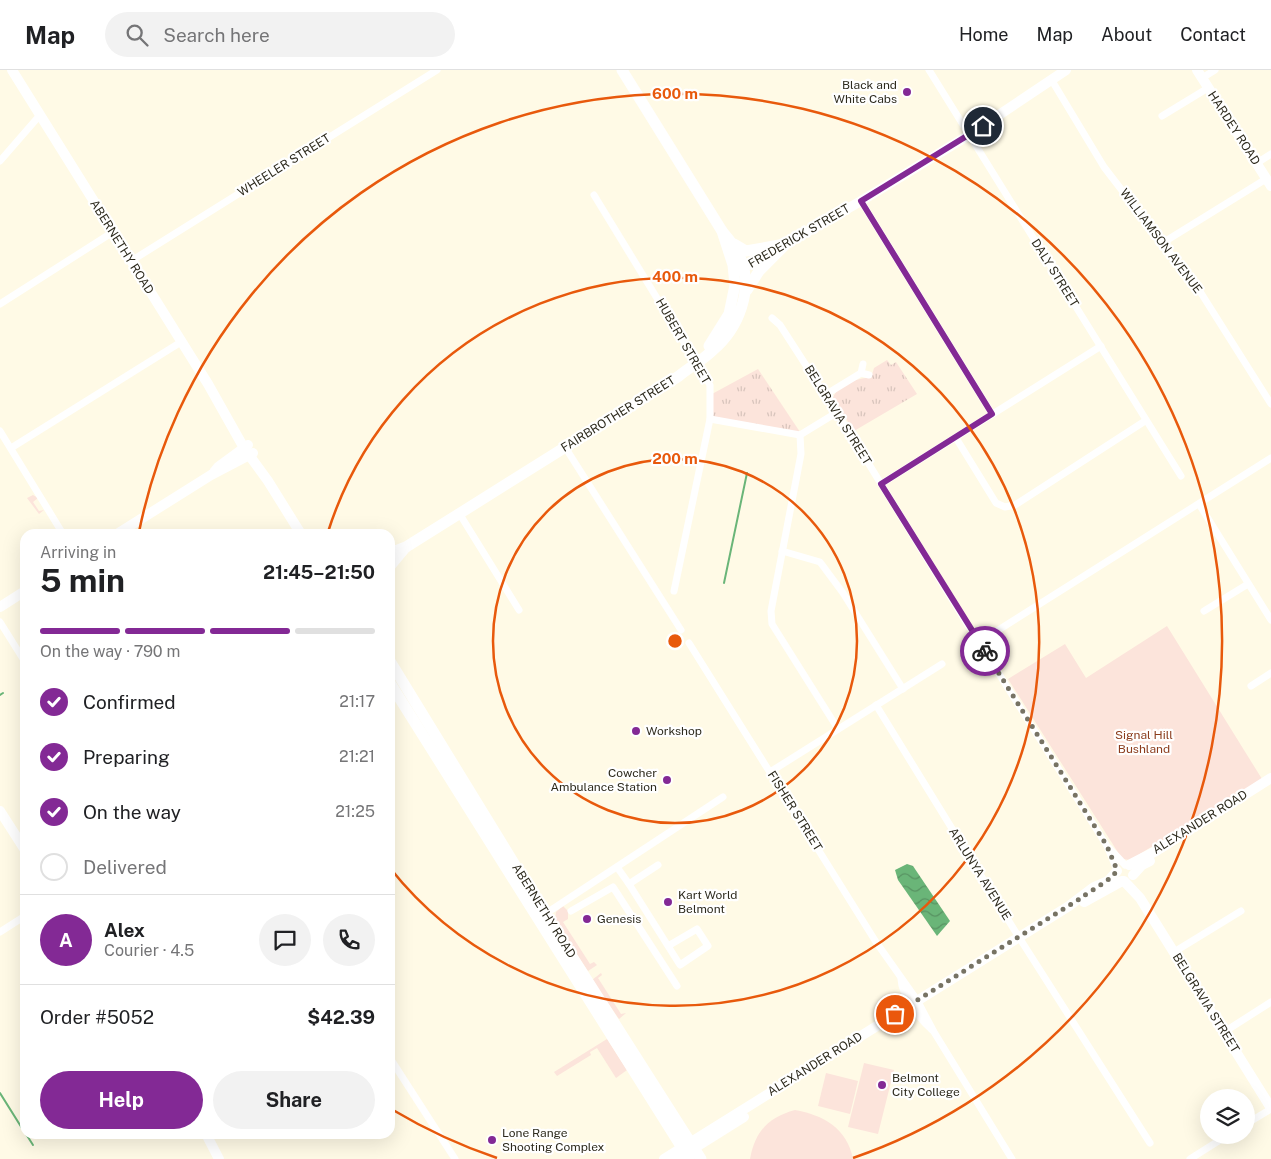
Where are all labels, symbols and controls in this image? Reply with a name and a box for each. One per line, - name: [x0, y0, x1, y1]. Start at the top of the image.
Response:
- search box: [105, 12, 455, 57]
- text: Map: [25, 21, 75, 49]
- icon: search: [123, 21, 151, 49]
- text: Search here: [163, 24, 270, 46]
- text: Home: [959, 24, 1009, 45]
- text: Map: [1037, 24, 1073, 45]
- text: About: [1101, 24, 1152, 45]
- text: Contact: [1180, 24, 1246, 45]
- place label: Black and White Cabs: [834, 78, 897, 106]
- text: 600 m: [652, 85, 698, 102]
- marker: Black and White Cabs: [901, 86, 913, 98]
- street label: HARDEY ROAD: [1205, 88, 1263, 168]
- pin: [962, 105, 1004, 147]
- icon: home: [969, 112, 997, 140]
- street label: WHEELER STREET: [235, 131, 333, 199]
- street label: WILLIAMSON AVENUE: [1117, 186, 1205, 296]
- street label: ABERNETHY ROAD: [87, 197, 157, 297]
- street label: FREDERICK STREET: [746, 201, 852, 271]
- street label: DALY STREET: [1028, 236, 1082, 310]
- text: 400 m: [652, 268, 698, 285]
- street label: HUBERT STREET: [653, 296, 713, 386]
- street label: BELGRAVIA STREET: [802, 363, 874, 467]
- street label: FAIRBROTHER STREET: [558, 373, 678, 455]
- text: 200 m: [652, 450, 698, 467]
- text: Arriving in: [40, 543, 116, 562]
- text: 21:45–21:50: [263, 561, 375, 583]
- text: 5 min: [40, 562, 125, 599]
- courier: [960, 626, 1010, 676]
- centre of rings: [666, 632, 684, 650]
- icon: bike: [971, 637, 999, 665]
- text: On the way · 790 m: [40, 642, 180, 661]
- icon: check: [40, 688, 68, 716]
- text: Confirmed: [83, 691, 176, 713]
- text: 21:17: [339, 692, 375, 711]
- place label: Workshop: [646, 724, 702, 738]
- marker: Workshop: [630, 725, 642, 737]
- park label: Signal Hill Bushland: [1115, 728, 1173, 756]
- icon: check: [40, 743, 68, 771]
- text: Preparing: [83, 746, 170, 768]
- text: 21:21: [339, 747, 375, 766]
- place label: Cowcher Ambulance Station: [551, 766, 657, 794]
- street label: FISHER STREET: [765, 768, 825, 854]
- marker: Cowcher Ambulance Station: [661, 774, 673, 786]
- street label: ALEXANDER ROAD: [1150, 787, 1250, 857]
- icon: check: [40, 798, 68, 826]
- text: On the way: [83, 801, 181, 823]
- text: 21:25: [335, 802, 375, 821]
- street label: ARLUNYA AVENUE: [946, 825, 1014, 923]
- text: Delivered: [83, 856, 167, 878]
- street label: ABERNETHY ROAD: [509, 861, 579, 961]
- place label: Kart World Belmont: [678, 888, 737, 916]
- marker: Kart World Belmont: [662, 896, 674, 908]
- place label: Genesis: [597, 912, 641, 926]
- marker: Genesis: [581, 913, 593, 925]
- button: chat: [259, 914, 311, 966]
- button: phone: [323, 914, 375, 966]
- text: Alex: [104, 919, 145, 941]
- text: A: [59, 929, 73, 951]
- text: Courier · 4.5: [104, 941, 194, 960]
- street label: BELGRAVIA STREET: [1170, 951, 1242, 1055]
- pin: [874, 993, 916, 1035]
- icon: bag: [881, 1000, 909, 1028]
- text: Order #5052: [40, 1006, 154, 1028]
- text: $42.39: [307, 1006, 375, 1028]
- street label: ALEXANDER ROAD: [765, 1029, 865, 1099]
- button: Help: [40, 1071, 203, 1129]
- button: Share: [213, 1071, 375, 1129]
- place label: Belmont City College: [892, 1071, 960, 1099]
- marker: Belmont City College: [876, 1079, 888, 1091]
- map controls: [1200, 1089, 1255, 1144]
- button: layers: [1200, 1089, 1255, 1144]
- place label: Lone Range Shooting Complex: [502, 1126, 605, 1154]
- marker: Lone Range Shooting Complex: [486, 1134, 498, 1146]

